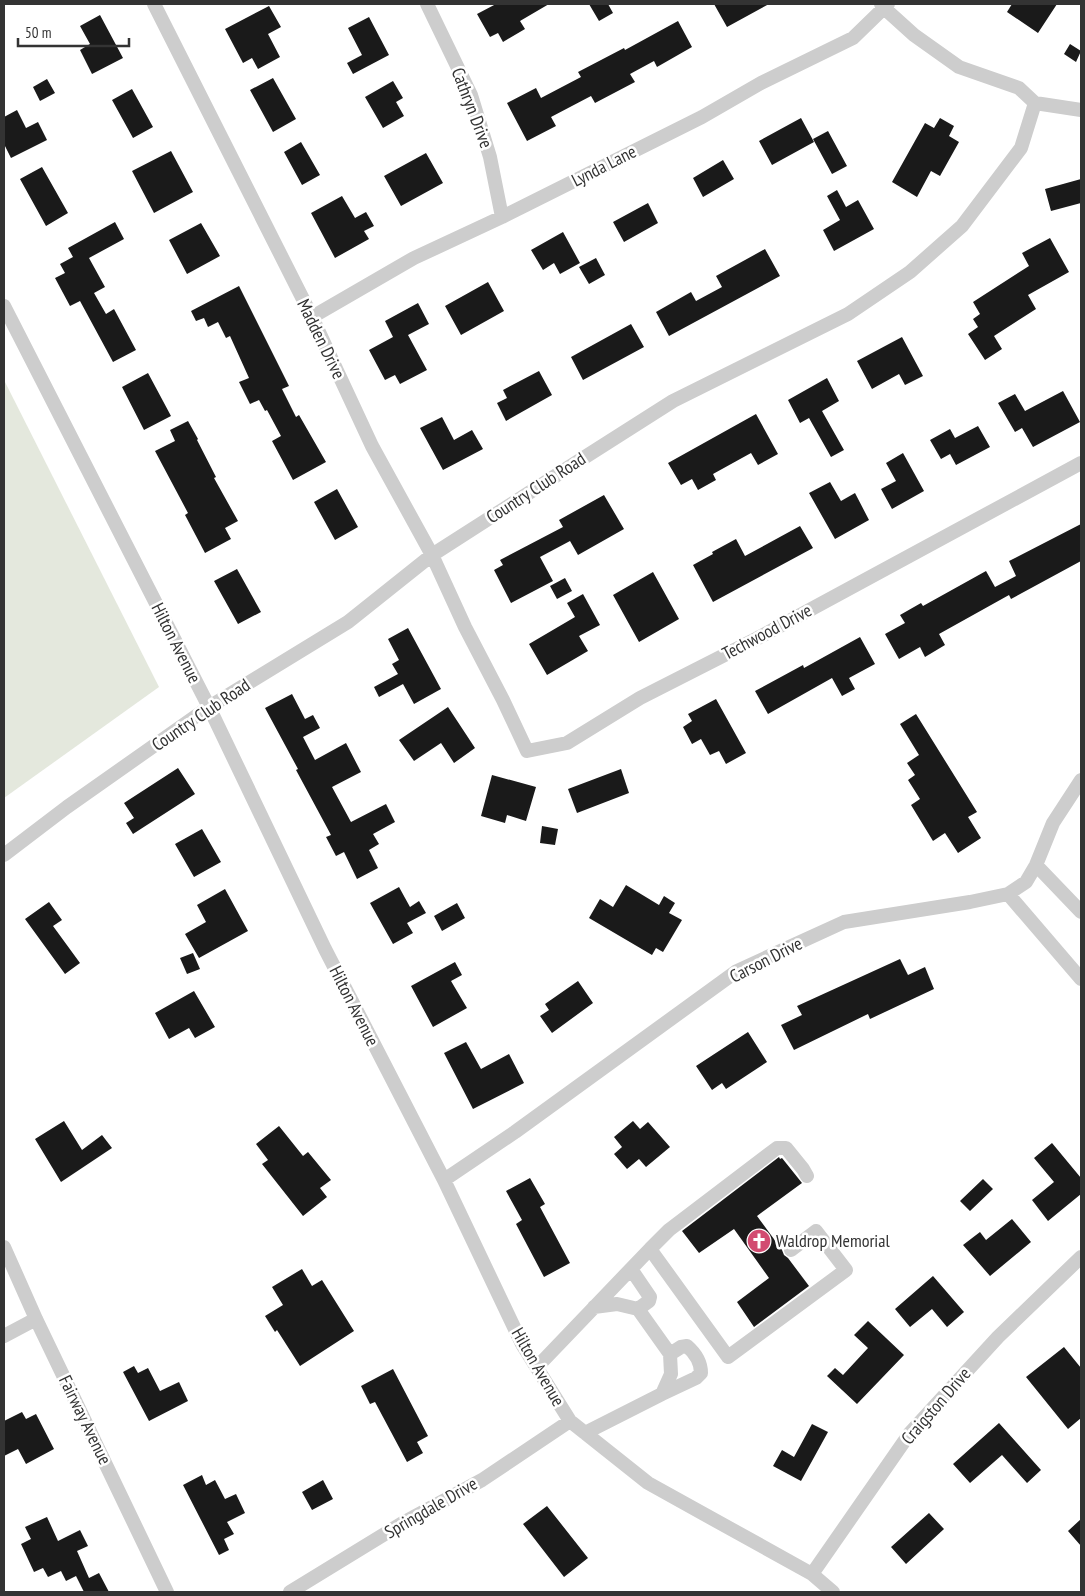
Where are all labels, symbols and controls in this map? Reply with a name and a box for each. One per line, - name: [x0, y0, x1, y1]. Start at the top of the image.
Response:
- scale bar: [18, 15, 129, 47]
- text: 50 m: [25, 23, 51, 42]
- street label: Cathryn Drive: [447, 64, 498, 151]
- street label: Lynda Lane: [568, 140, 640, 192]
- street label: Madden Drive: [292, 295, 351, 383]
- street label: Country Club Road: [482, 447, 590, 528]
- street label: Techwood Drive: [718, 598, 815, 665]
- street label: Hilton Avenue: [146, 599, 206, 687]
- street label: Country Club Road: [147, 673, 254, 756]
- street label: Carson Drive: [726, 932, 806, 988]
- street label: Hilton Avenue: [324, 962, 384, 1050]
- church icon: Waldrop Memorial: [746, 1228, 772, 1254]
- place label: Waldrop Memorial: [776, 1229, 890, 1252]
- street label: Hilton Avenue: [507, 1323, 570, 1410]
- street label: Craigston Drive: [896, 1362, 975, 1449]
- street label: Fairway Avenue: [54, 1371, 117, 1468]
- street label: Springdale Drive: [380, 1472, 481, 1543]

